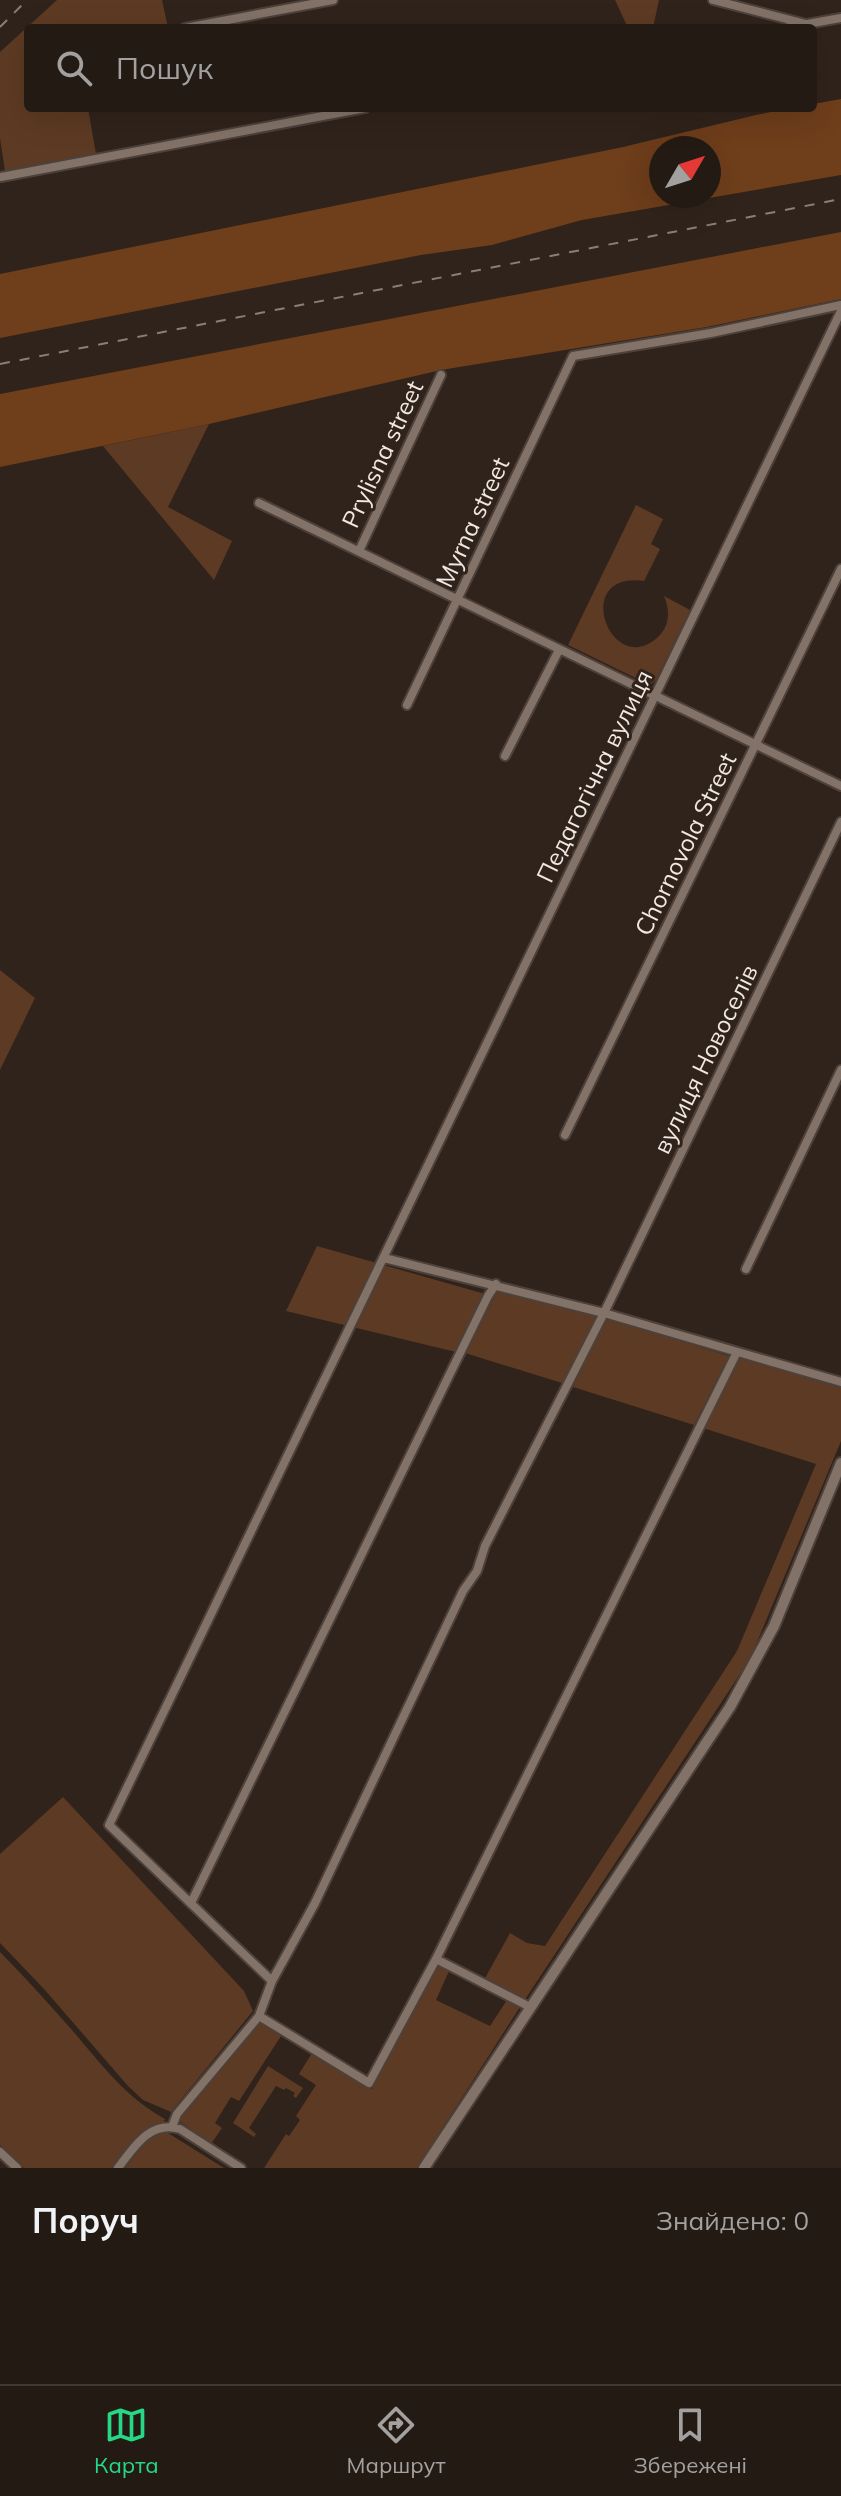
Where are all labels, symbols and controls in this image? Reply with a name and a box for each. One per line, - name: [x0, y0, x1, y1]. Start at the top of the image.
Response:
- search box: [24, 24, 817, 112]
- icon: search: [52, 46, 96, 90]
- text: Пошук: [116, 49, 213, 87]
- north arrow: [649, 136, 721, 208]
- street label: Prylisna street: [335, 376, 429, 532]
- street label: Myrna street: [429, 452, 515, 592]
- street label: Педагогічна вулиця: [529, 665, 659, 887]
- street label: Chornovola Street: [628, 748, 742, 940]
- street label: вулиця Новоселів: [646, 960, 764, 1158]
- text: Поруч: [32, 2199, 139, 2242]
- text: Знайдено: 0: [656, 2204, 809, 2237]
- tab: Карта: [94, 2403, 159, 2479]
- tab: Маршрут: [347, 2403, 446, 2479]
- tab: Збережені: [633, 2403, 747, 2479]

